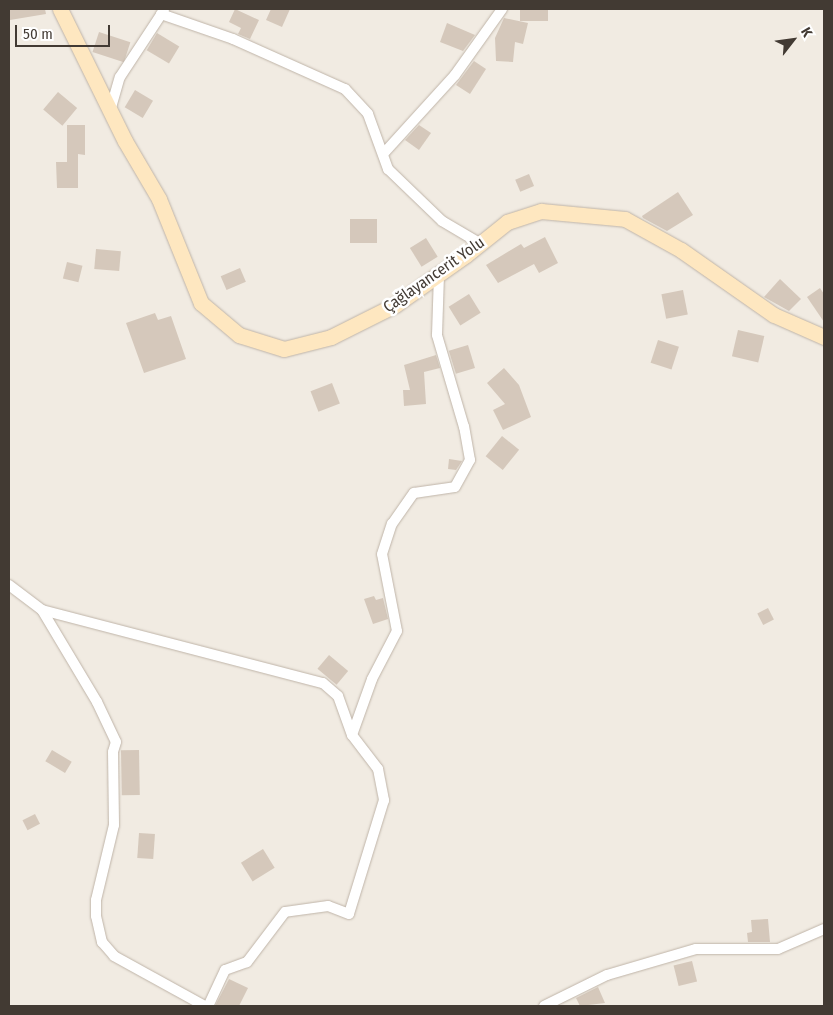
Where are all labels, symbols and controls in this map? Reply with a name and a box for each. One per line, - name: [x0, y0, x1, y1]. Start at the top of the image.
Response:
- scale bar: [18, 15, 112, 47]
- north arrow: [768, 15, 818, 65]
- text: K: [797, 24, 816, 40]
- text: 50 m: [23, 25, 53, 43]
- street label: Çağlayancerit Yolu: [380, 233, 488, 317]

